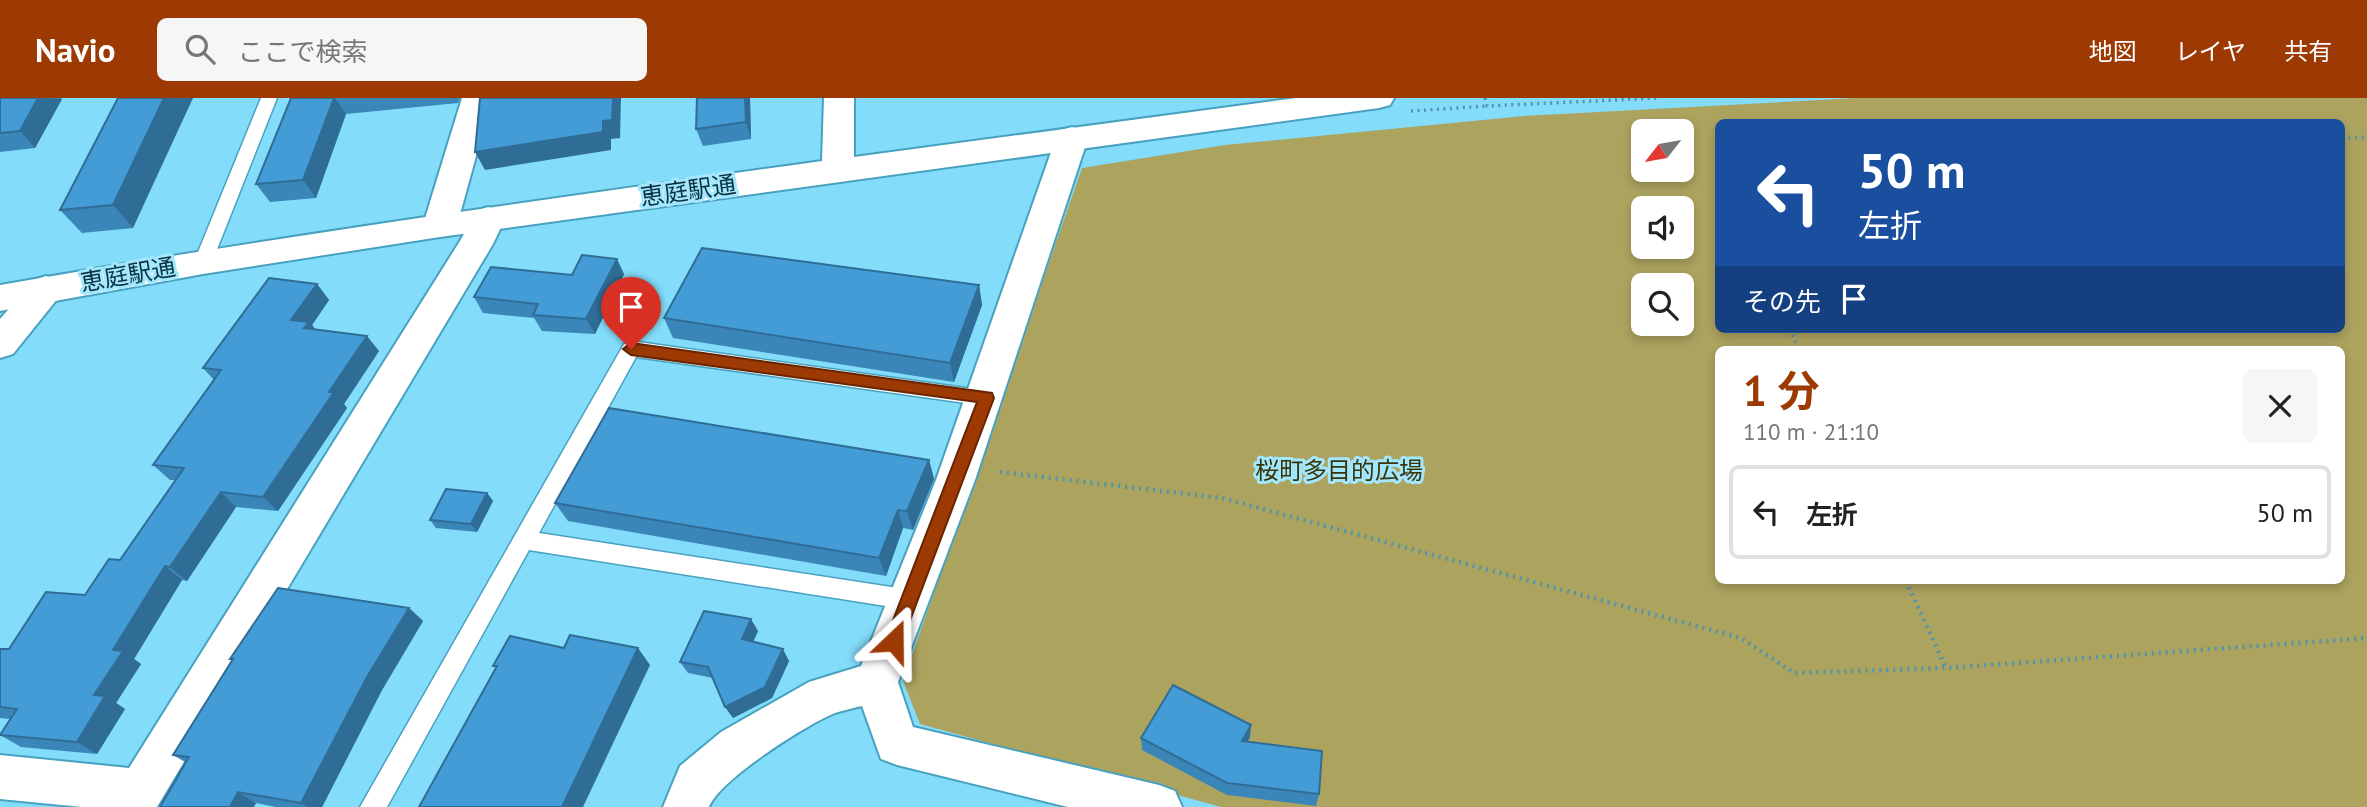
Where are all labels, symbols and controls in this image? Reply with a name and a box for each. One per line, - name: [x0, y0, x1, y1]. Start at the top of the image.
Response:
- search box: [157, 18, 647, 81]
- text: Navio: [35, 28, 115, 71]
- icon: search: [181, 30, 219, 68]
- text: ここで検索: [237, 35, 367, 68]
- text: 地図: [2089, 36, 2137, 67]
- text: レイヤ: [2175, 36, 2246, 67]
- text: 共有: [2284, 36, 2332, 67]
- north arrow: [1631, 119, 1694, 182]
- map controls: [1631, 119, 1694, 336]
- text: 50 m: [1858, 138, 1965, 202]
- icon: left: [1743, 147, 1834, 238]
- street label: 恵庭駅通: [638, 168, 738, 213]
- button: sound: [1631, 196, 1694, 259]
- text: 左折: [1858, 204, 1922, 246]
- street label: 恵庭駅通: [78, 251, 178, 298]
- button: search: [1631, 273, 1694, 336]
- pin: [601, 277, 661, 349]
- icon: arrive: [1835, 280, 1873, 318]
- text: その先: [1743, 285, 1821, 318]
- icon: arrive: [612, 288, 650, 326]
- text: 1 分: [1743, 363, 1819, 418]
- button: close: [2243, 369, 2317, 443]
- text: 110 m · 21:10: [1743, 417, 1879, 446]
- park label: 桜町多目的広場: [1255, 455, 1423, 486]
- icon: left: [1747, 493, 1785, 531]
- text: 50 m: [2257, 496, 2313, 529]
- text: 左折: [1806, 498, 1858, 531]
- position arrow: [857, 604, 931, 678]

